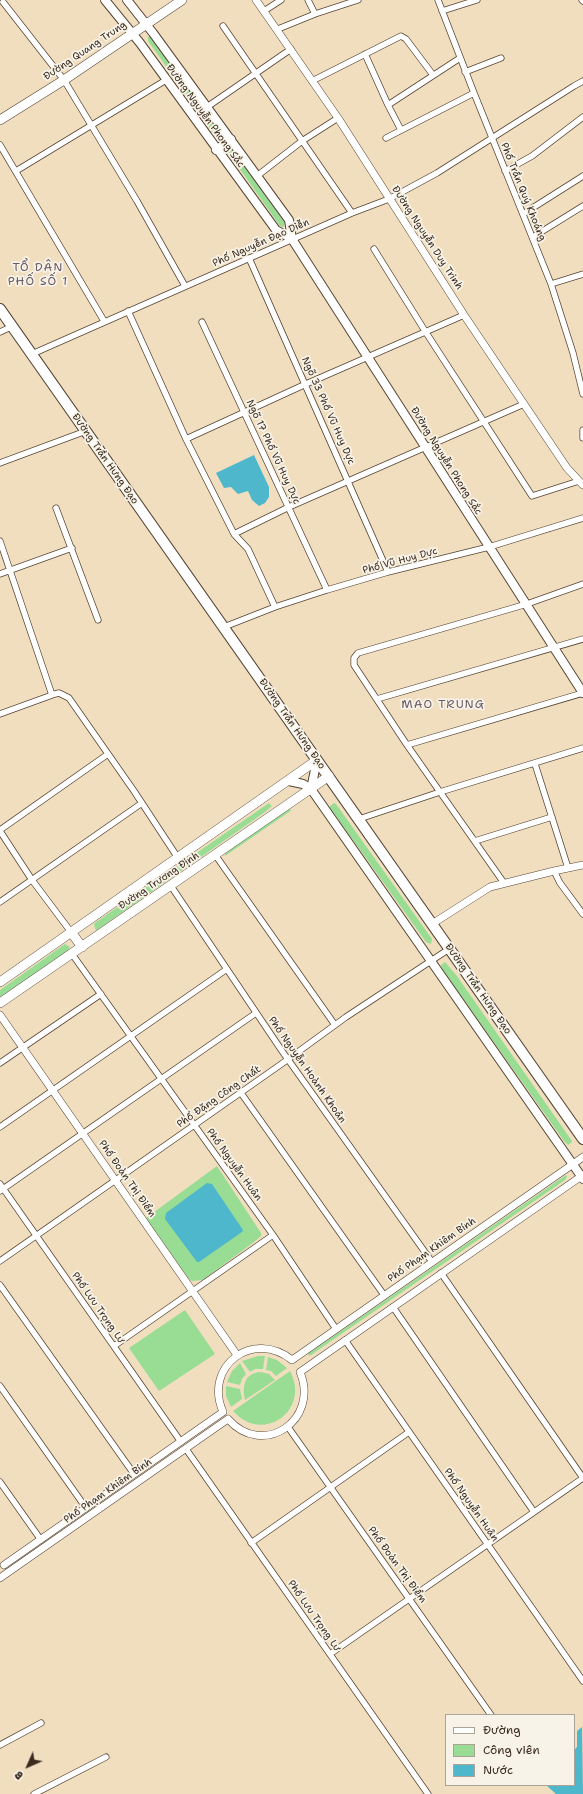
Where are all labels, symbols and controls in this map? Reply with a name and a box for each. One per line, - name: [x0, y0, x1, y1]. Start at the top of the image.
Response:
- street label: Đường Quang Trung: [41, 19, 129, 83]
- street label: Đường Nguyễn Phong Sắc: [163, 62, 247, 170]
- street label: Phố Trần Quý Khoáng: [498, 141, 548, 243]
- street label: Đường Nguyễn Duy Trinh: [389, 184, 465, 292]
- street label: Phố Nguyễn Đạo Diễn: [211, 216, 311, 270]
- district label: TỔ DÂN PHỐ SỐ 1: [8, 261, 68, 289]
- street label: Ngõ 33 Phố Vũ Huy Dực: [299, 355, 357, 467]
- street label: Ngõ 17 Phố Vũ Huy Dực: [243, 398, 303, 506]
- street label: Đường Nguyễn Phong Sắc: [408, 405, 484, 517]
- street label: Đường Trần Hưng Đạo: [69, 411, 141, 507]
- street label: Phố Vũ Huy Dực: [361, 545, 439, 577]
- street label: Đường Trần Hưng Đạo: [256, 676, 328, 772]
- district label: MAO TRUNG: [401, 698, 485, 712]
- street label: Đường Trương Định: [117, 850, 201, 912]
- street label: Đường Trần Hưng Đạo: [442, 941, 514, 1037]
- street label: Phố Nguyễn Hoành Khoản: [266, 1014, 348, 1126]
- street label: Phố Đặng Công Chất: [175, 1063, 263, 1131]
- street label: Phố Nguyễn Huân: [204, 1126, 264, 1204]
- street label: Phố Đoàn Thị Điểm: [96, 1138, 158, 1220]
- street label: Phố Phạm Khiêm Bính: [386, 1215, 478, 1285]
- street label: Phố Lưu Trọng Lư: [69, 1270, 127, 1346]
- street label: Phố Phạm Khiêm Bính: [62, 1456, 154, 1526]
- street label: Phố Nguyễn Huân: [441, 1466, 501, 1544]
- street label: Phố Đoàn Thị Điểm: [365, 1525, 429, 1605]
- street label: Phố Lưu Trọng Lư: [285, 1578, 343, 1654]
- legend: [445, 1714, 575, 1786]
- text: Đường: [483, 1722, 521, 1738]
- text: Công viên: [483, 1742, 540, 1758]
- north arrow: [8, 1746, 48, 1786]
- text: Nước: [483, 1762, 513, 1778]
- text: B: [11, 1767, 27, 1783]

